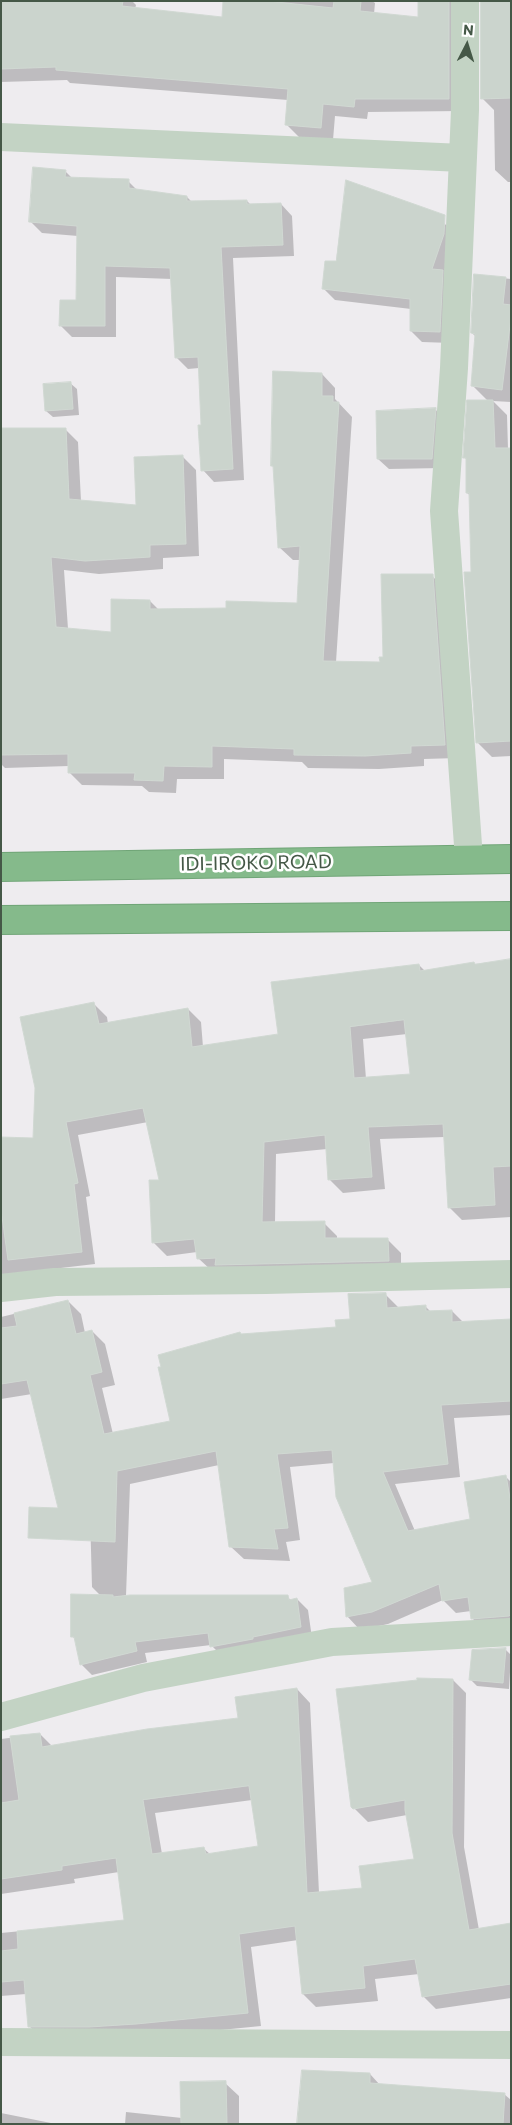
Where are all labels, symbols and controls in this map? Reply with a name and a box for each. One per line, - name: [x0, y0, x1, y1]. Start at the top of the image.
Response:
- north arrow: [442, 20, 492, 70]
- text: N: [462, 21, 474, 38]
- street label: IDI-IROKO ROAD: [180, 850, 332, 876]

